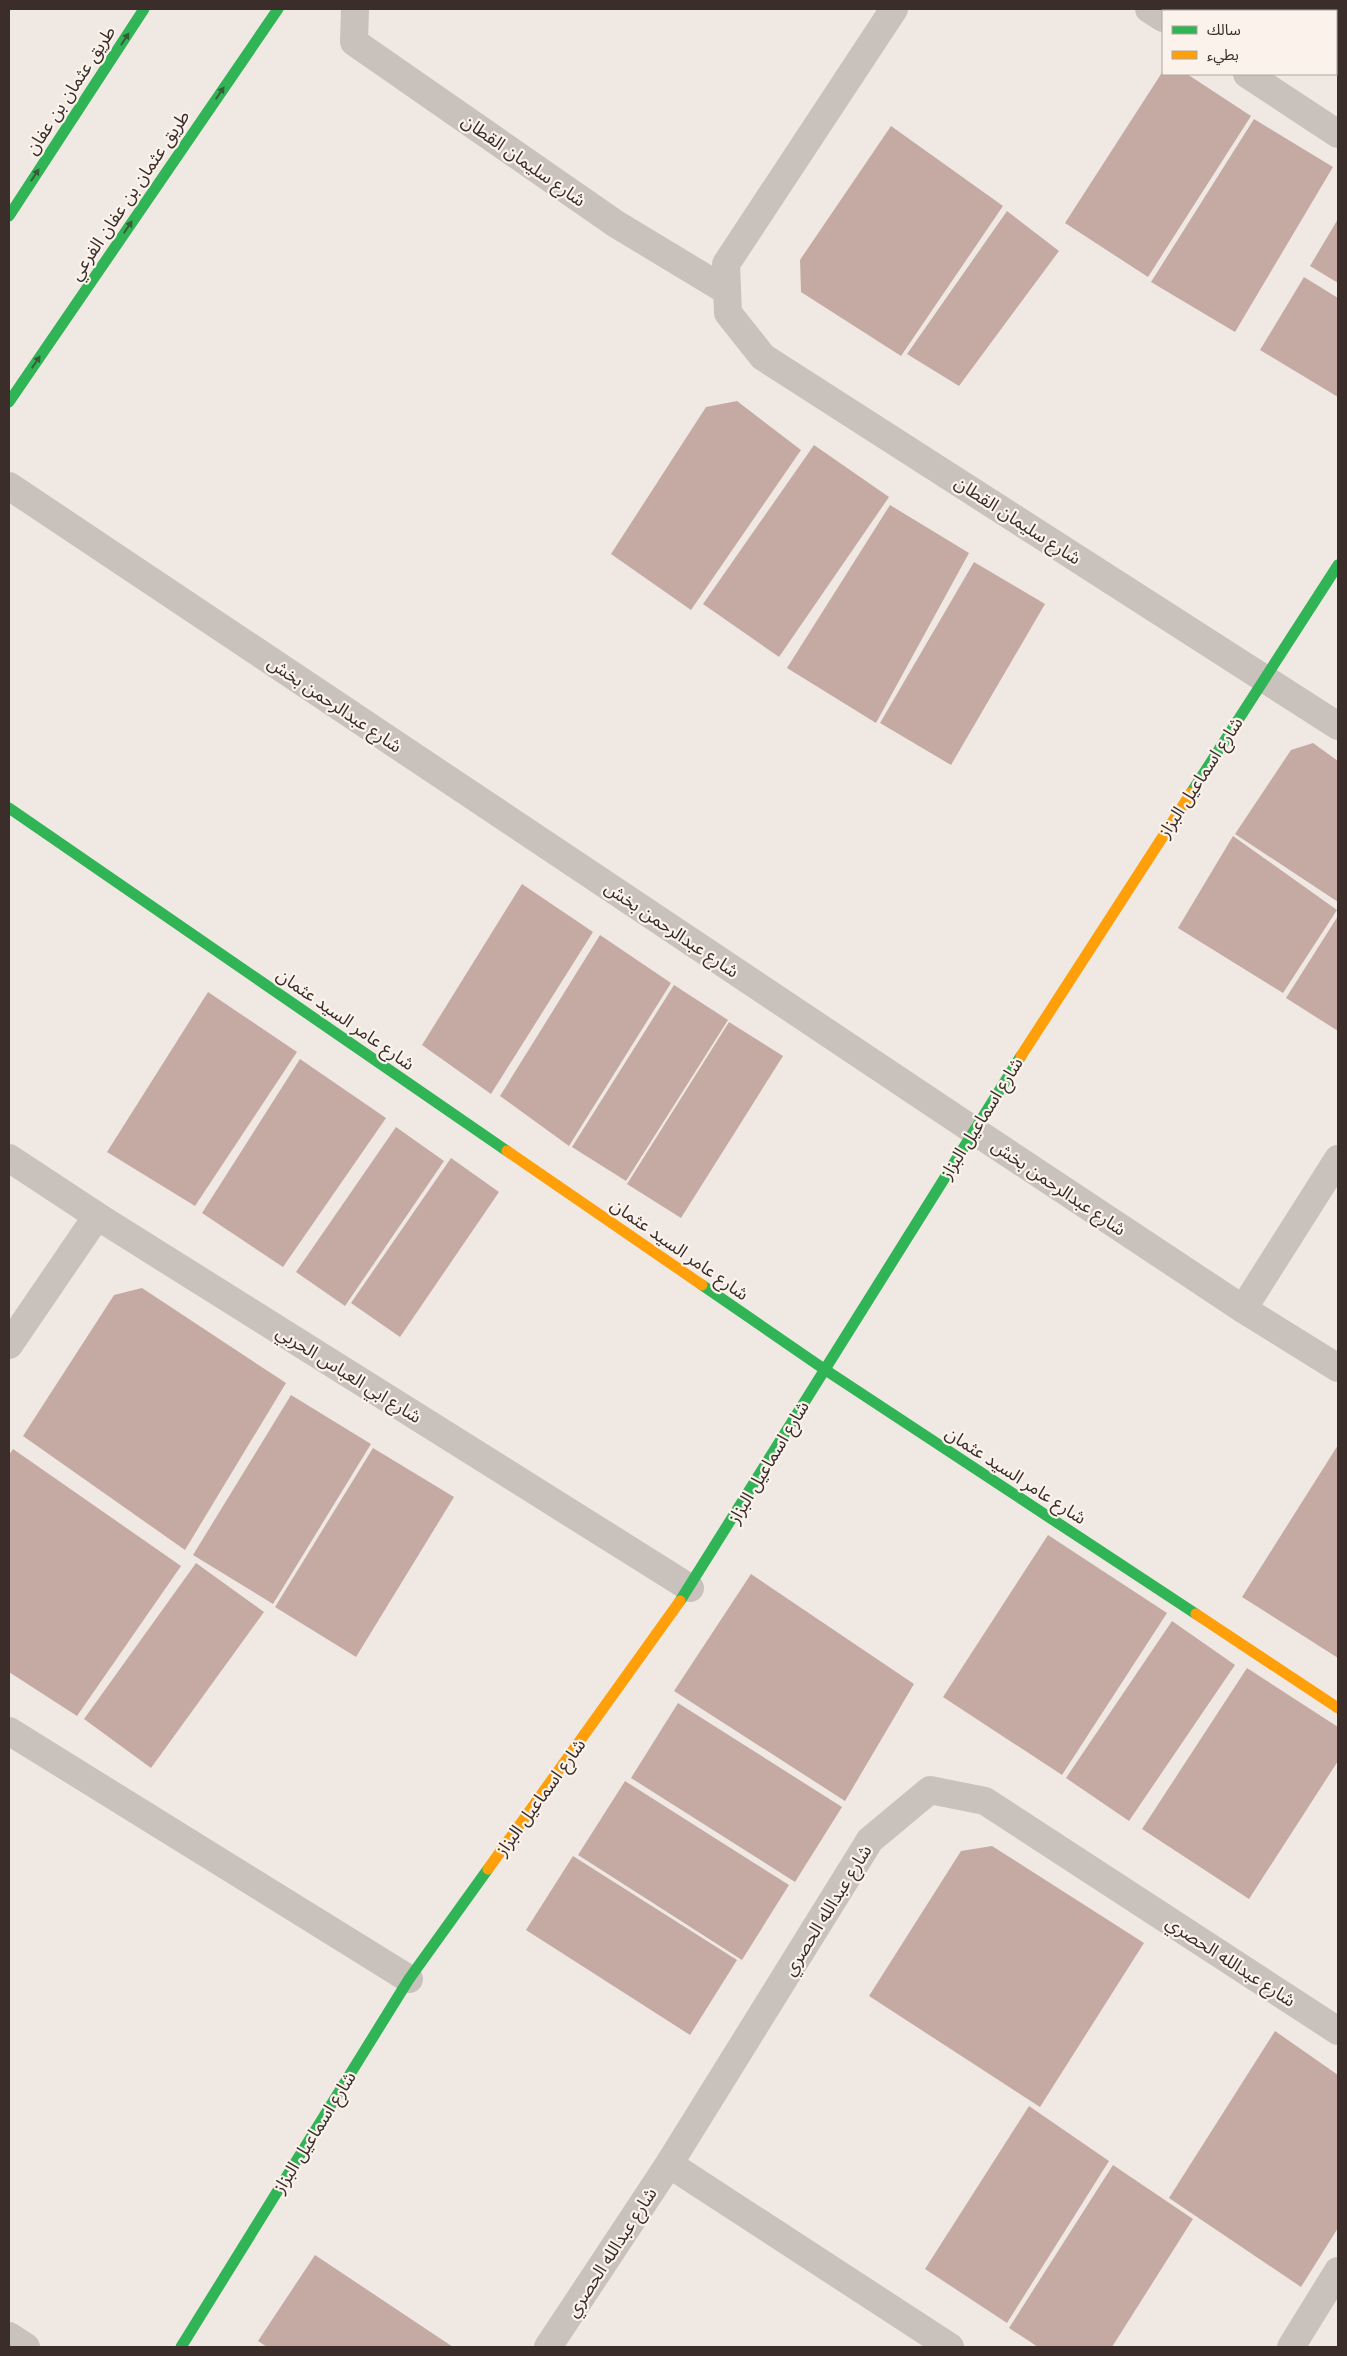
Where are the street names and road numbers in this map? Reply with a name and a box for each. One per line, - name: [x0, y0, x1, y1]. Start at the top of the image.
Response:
- street label: طريق عثمان بن عفان: [21, 22, 120, 159]
- street label: طريق عثمان بن عفان الفرعي: [64, 106, 196, 286]
- street label: شارع سليمان القطان: [456, 109, 590, 214]
- street label: شارع سليمان القطان: [949, 471, 1085, 572]
- street label: شارع عبدالرحمن بخش: [262, 651, 406, 760]
- street label: شارع اسماعيل البزاز: [1153, 713, 1250, 844]
- street label: شارع عبدالرحمن بخش: [599, 876, 743, 985]
- street label: شارع عامر السيد عثمان: [271, 964, 419, 1078]
- street label: شارع اسماعيل البزاز: [935, 1053, 1030, 1186]
- street label: شارع عبدالرحمن بخش: [986, 1134, 1130, 1243]
- street label: شارع عامر السيد عثمان: [605, 1194, 753, 1308]
- street label: شارع ابي العباس الحربي: [270, 1321, 425, 1431]
- street label: شارع اسماعيل البزاز: [723, 1397, 816, 1530]
- street label: شارع عامر السيد عثمان: [940, 1422, 1090, 1532]
- street label: شارع اسماعيل البزاز: [490, 1734, 593, 1863]
- street label: شارع عبدالله الحصري: [778, 1841, 879, 1981]
- street label: شارع عبدالله الحصري: [1160, 1911, 1300, 2014]
- street label: شارع اسماعيل البزاز: [268, 2067, 363, 2200]
- street label: شارع عبدالله الحصري: [561, 2183, 664, 2323]

